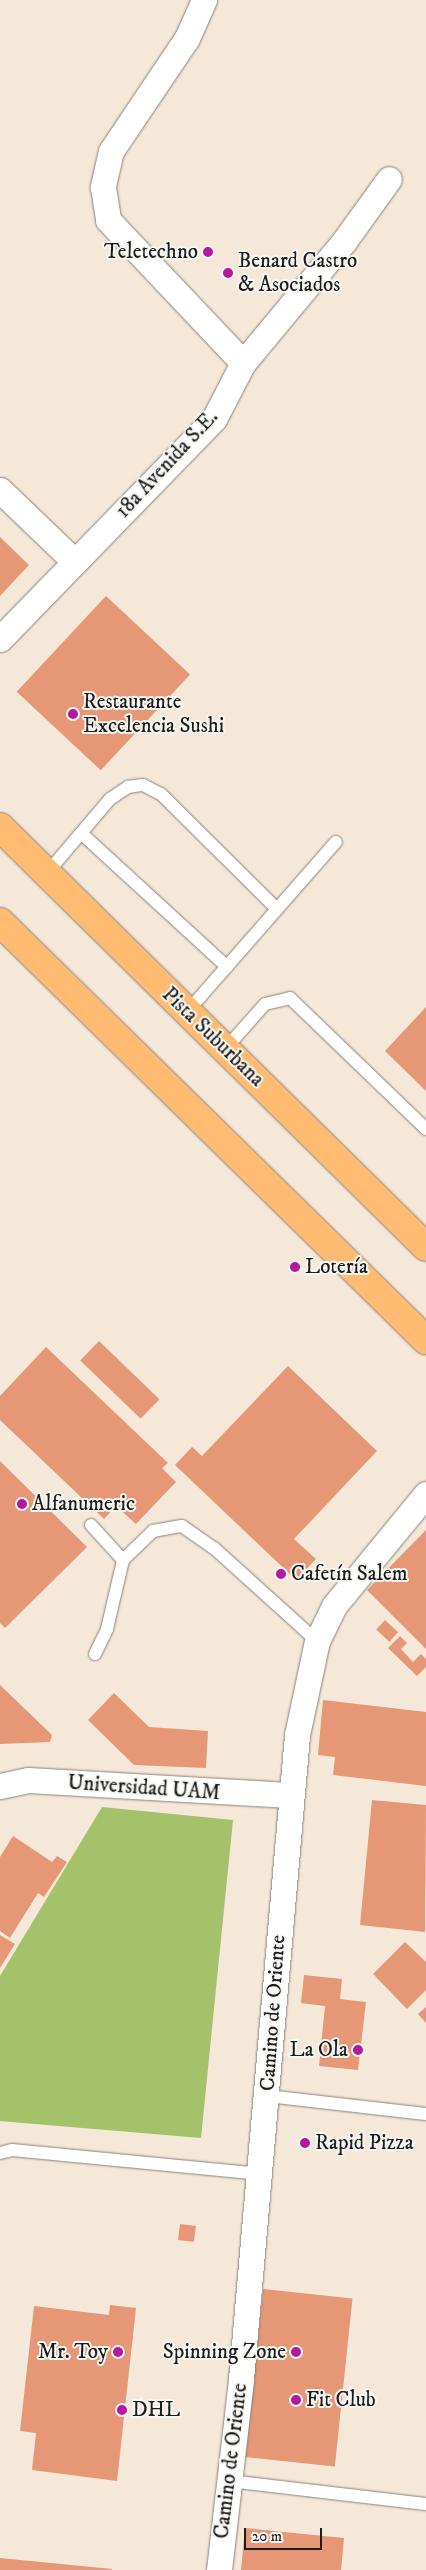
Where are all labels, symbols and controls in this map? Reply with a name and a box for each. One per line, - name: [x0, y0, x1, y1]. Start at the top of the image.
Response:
- place label: Teletechno: [104, 239, 198, 265]
- marker: Teletechno: [202, 246, 214, 258]
- place label: Benard Castro & Asociados: [238, 248, 357, 298]
- marker: Benard Castro & Asociados: [222, 267, 234, 279]
- street label: 18a Avenida S.E.: [111, 405, 223, 523]
- place label: Restaurante Excelencia Sushi: [83, 689, 224, 739]
- marker: Restaurante Excelencia Sushi: [67, 708, 79, 720]
- street label: Pista Suburbana: [157, 982, 269, 1092]
- place label: Lotería: [305, 1254, 368, 1280]
- marker: Lotería: [289, 1261, 301, 1273]
- place label: Alfanumeric: [32, 1491, 135, 1517]
- marker: Alfanumeric: [16, 1498, 28, 1510]
- place label: Cafetín Salem: [291, 1561, 407, 1587]
- marker: Cafetín Salem: [275, 1568, 287, 1580]
- street label: Universidad UAM: [67, 1770, 221, 1806]
- street label: Camino de Oriente: [255, 1934, 291, 2092]
- place label: La Ola: [290, 2037, 348, 2063]
- marker: La Ola: [352, 2044, 364, 2056]
- place label: Rapid Pizza: [315, 2130, 414, 2156]
- marker: Rapid Pizza: [299, 2137, 311, 2149]
- place label: Mr. Toy: [38, 2339, 108, 2365]
- place label: Spinning Zone: [163, 2339, 286, 2365]
- marker: Mr. Toy: [112, 2346, 124, 2358]
- marker: Spinning Zone: [290, 2346, 302, 2358]
- street label: Camino de Oriente: [209, 2382, 253, 2540]
- place label: Fit Club: [306, 2387, 376, 2413]
- marker: Fit Club: [290, 2394, 302, 2406]
- place label: DHL: [132, 2397, 180, 2423]
- marker: DHL: [116, 2404, 128, 2416]
- scale bar: [246, 2518, 324, 2550]
- text: 20 m: [252, 2527, 282, 2546]

